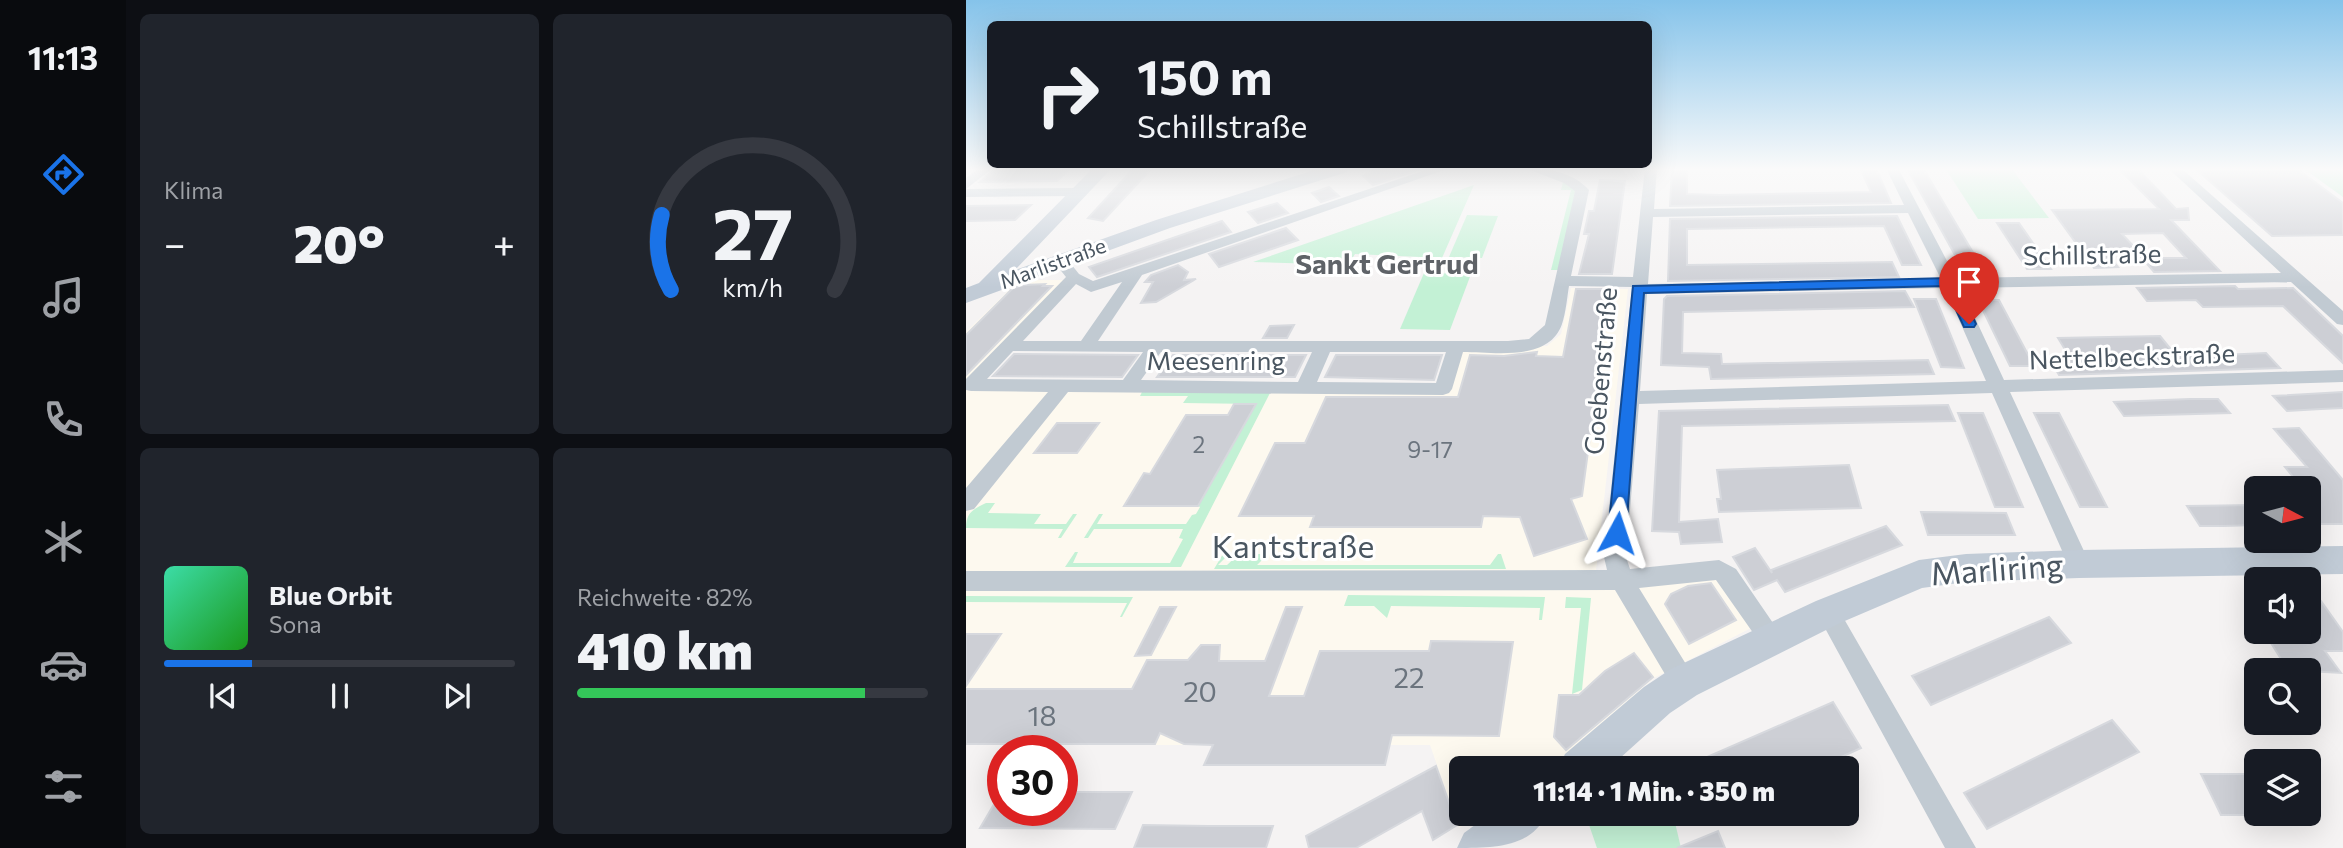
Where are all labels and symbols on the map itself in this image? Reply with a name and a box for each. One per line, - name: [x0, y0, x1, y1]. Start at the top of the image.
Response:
- street label: Marlistraße: [996, 232, 1109, 293]
- street label: Schillstraße: [2022, 237, 2161, 270]
- district label: Sankt Gertrud: [1295, 246, 1479, 280]
- pin: [1939, 252, 1999, 324]
- street label: Goebenstraße: [1577, 286, 1622, 456]
- street label: Nettelbeckstraße: [2028, 336, 2236, 375]
- street label: Meesenring: [1147, 344, 1285, 375]
- house number: 2: [1193, 430, 1205, 458]
- house number: 9-17: [1407, 435, 1453, 463]
- north arrow: [2244, 476, 2320, 553]
- position arrow: [1580, 496, 1654, 570]
- street label: Kantstraße: [1212, 525, 1374, 565]
- street label: Marliring: [1929, 543, 2065, 593]
- house number: 22: [1393, 660, 1425, 694]
- house number: 20: [1183, 674, 1217, 708]
- house number: 18: [1028, 698, 1056, 732]
- speed limit sign: 30: [987, 735, 1078, 826]

